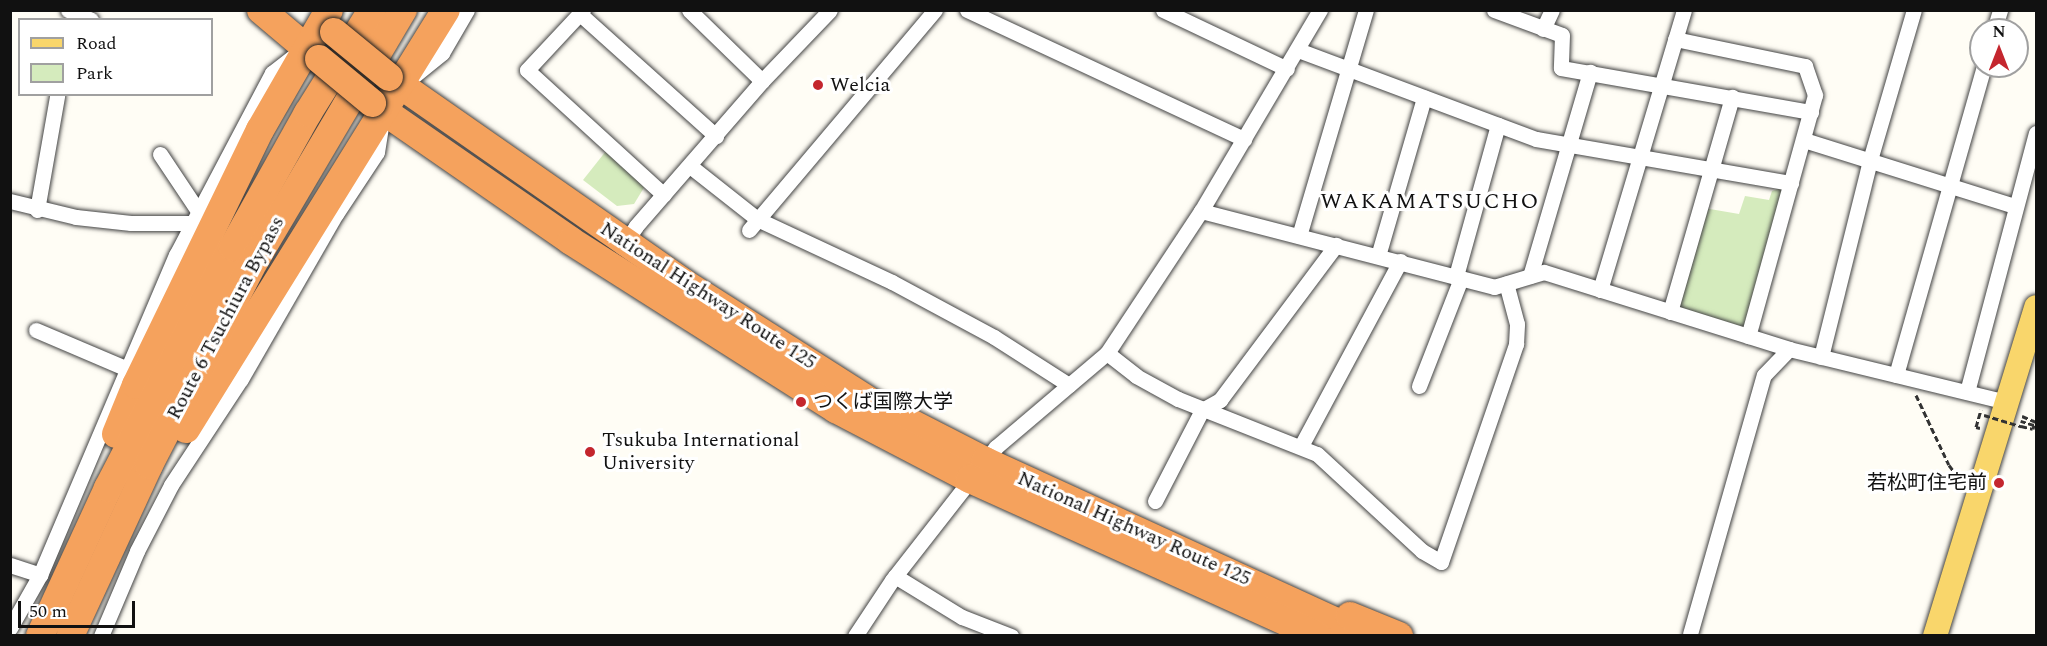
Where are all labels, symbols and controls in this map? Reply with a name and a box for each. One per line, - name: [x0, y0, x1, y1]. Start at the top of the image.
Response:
- legend: [18, 18, 213, 96]
- north arrow: [1969, 18, 2029, 78]
- text: N: [1992, 20, 2006, 44]
- text: Road: [76, 30, 117, 57]
- text: Park: [76, 60, 113, 87]
- place label: Welcia: [830, 73, 890, 97]
- marker: Welcia: [811, 78, 825, 92]
- district label: WAKAMATSUCHO: [1320, 189, 1540, 215]
- street label: Route 6 Tsuchiura Bypass: [162, 212, 290, 424]
- street label: National Highway Route 125: [595, 217, 821, 375]
- place label: つくば国際大学: [813, 390, 953, 414]
- marker: つくば国際大学: [794, 395, 808, 409]
- place label: Tsukuba International University: [602, 428, 799, 475]
- marker: Tsukuba International University: [583, 445, 597, 459]
- street label: National Highway Route 125: [1014, 467, 1254, 591]
- place label: 若松町住宅前: [1867, 471, 1987, 495]
- marker: 若松町住宅前: [1992, 476, 2006, 490]
- scale bar: [21, 589, 138, 627]
- text: 50 m: [29, 598, 67, 625]

